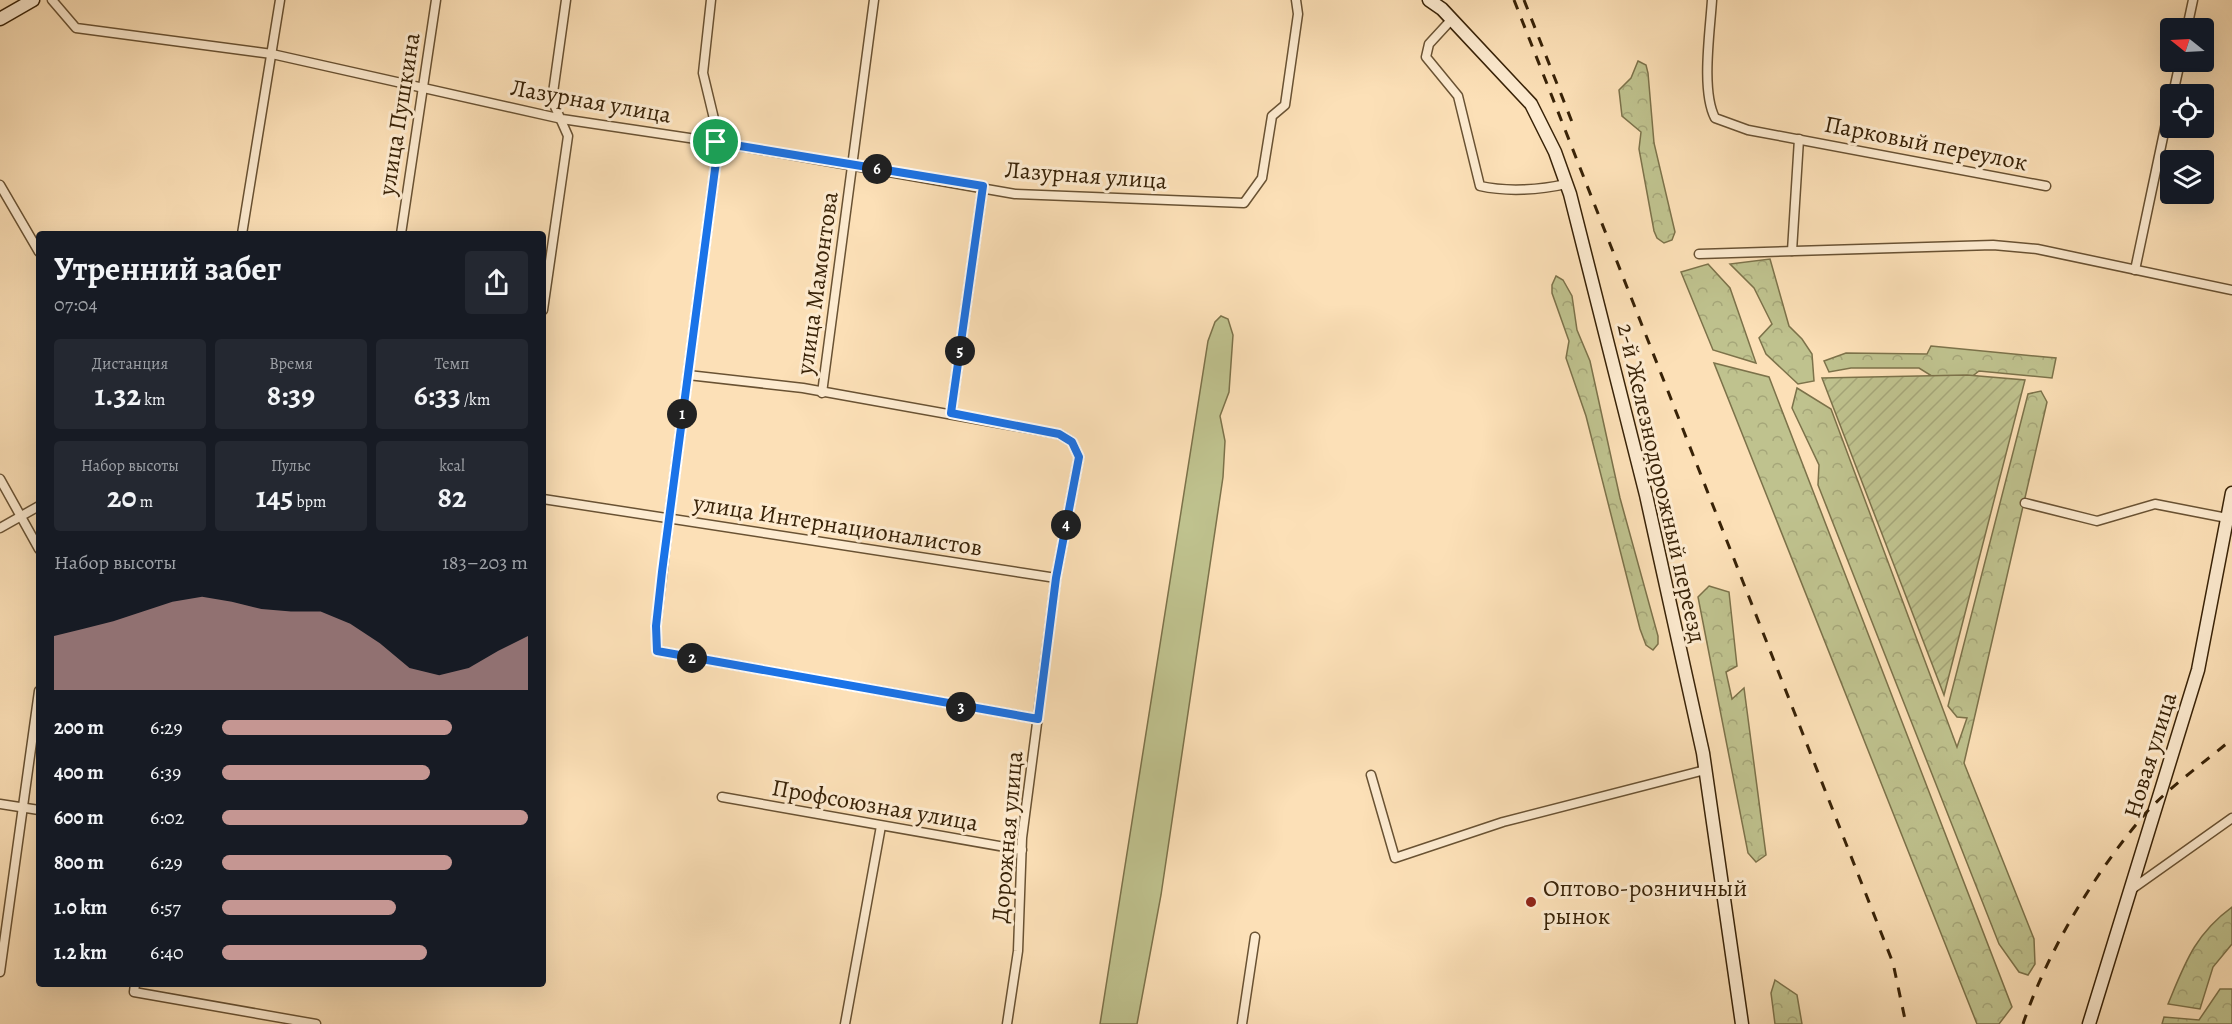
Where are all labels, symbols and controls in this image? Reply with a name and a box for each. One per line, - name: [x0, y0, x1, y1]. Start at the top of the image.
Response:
- north arrow: [2160, 18, 2214, 72]
- map controls: [2160, 18, 2214, 204]
- street label: улица Пушкина: [370, 30, 428, 199]
- street label: Лазурная улица: [508, 71, 674, 131]
- button: locate: [2160, 84, 2214, 138]
- street label: Парковый переулок: [1822, 108, 2030, 178]
- pin: [690, 116, 741, 167]
- icon: arrive: [699, 125, 732, 158]
- button: layers: [2160, 150, 2214, 204]
- street label: Лазурная улица: [1004, 153, 1168, 197]
- pin: 6: [862, 154, 892, 184]
- text: 6: [873, 158, 881, 180]
- street label: улица Мамонтова: [788, 189, 846, 378]
- text: Утренний забег: [54, 246, 281, 291]
- button: share: [465, 251, 528, 314]
- text: 07:04: [54, 291, 98, 318]
- street label: 2-й Железнодорожный переезд: [1610, 320, 1714, 646]
- pin: 5: [945, 336, 975, 366]
- text: 5: [957, 340, 963, 362]
- text: Дистанция: [92, 353, 168, 375]
- text: Время: [269, 353, 313, 375]
- text: Темп: [435, 353, 469, 375]
- text: 1.32: [95, 375, 141, 415]
- text: 8:39: [267, 375, 315, 415]
- text: 6:33: [414, 375, 461, 415]
- text: km: [141, 389, 165, 411]
- text: /km: [461, 389, 490, 411]
- pin: 1: [667, 399, 697, 429]
- text: 1: [679, 403, 685, 425]
- text: Набор высоты: [81, 455, 179, 477]
- text: Пульс: [271, 455, 311, 477]
- text: kcal: [439, 455, 465, 477]
- text: 20: [107, 477, 137, 517]
- text: 145: [256, 477, 293, 517]
- text: 82: [438, 477, 466, 517]
- street label: улица Интернационалистов: [690, 486, 985, 564]
- text: m: [137, 491, 153, 513]
- text: bpm: [293, 491, 326, 513]
- pin: 4: [1051, 510, 1081, 540]
- text: 4: [1062, 514, 1070, 536]
- text: Набор высоты: [54, 549, 177, 576]
- text: 183–203 m: [442, 549, 528, 576]
- pin: 2: [677, 643, 707, 673]
- text: 2: [688, 647, 696, 669]
- street label: Новая улица: [2116, 688, 2184, 822]
- pin: 3: [946, 692, 976, 722]
- text: 3: [958, 696, 964, 718]
- text: 200 m: [54, 714, 104, 741]
- text: 6:29: [150, 714, 183, 741]
- street label: Дорожная улица: [984, 750, 1030, 924]
- text: 400 m: [54, 759, 104, 786]
- text: 6:39: [150, 759, 181, 786]
- street label: Профсоюзная улица: [769, 771, 981, 839]
- text: 600 m: [54, 804, 104, 831]
- text: 6:02: [150, 804, 184, 831]
- text: 800 m: [54, 849, 104, 876]
- text: 6:29: [150, 849, 183, 876]
- place label: Оптово-розничный рынок: [1543, 872, 1747, 932]
- text: 1.0 km: [54, 894, 107, 921]
- text: 6:57: [150, 894, 181, 921]
- marker: Оптово-розничный рынок: [1524, 895, 1538, 909]
- text: 1.2 km: [54, 939, 107, 966]
- text: 6:40: [150, 939, 184, 966]

